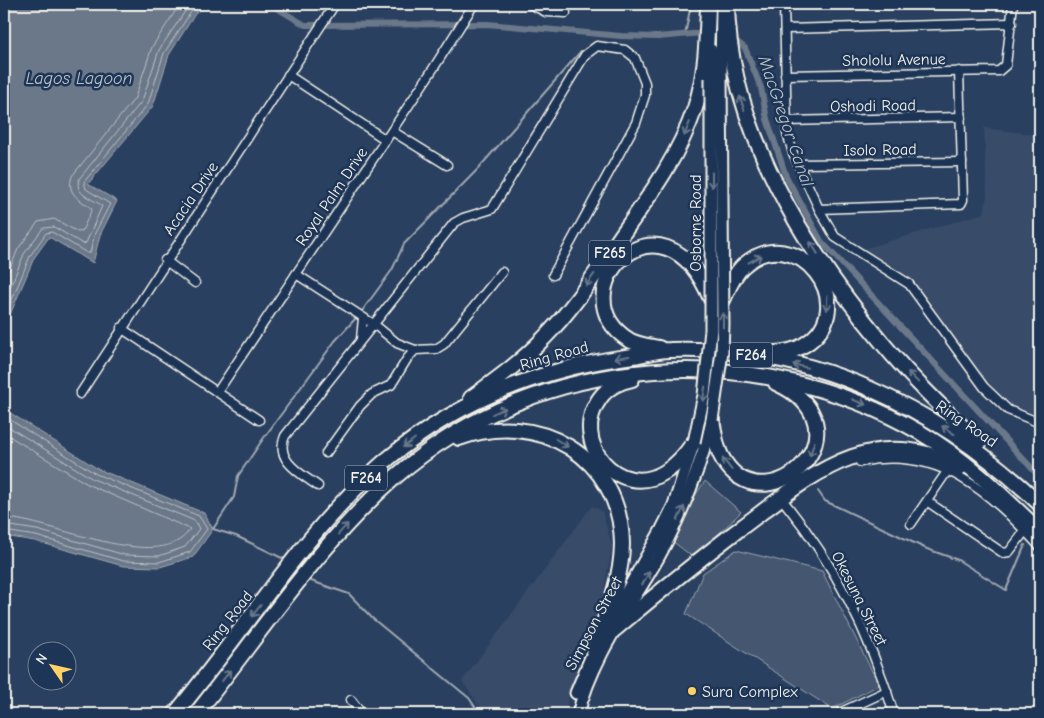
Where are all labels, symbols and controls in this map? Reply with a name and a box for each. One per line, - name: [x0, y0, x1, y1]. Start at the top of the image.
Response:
- street label: Shololu Avenue: [842, 50, 946, 70]
- water label: MacGregor Canal: [753, 52, 818, 190]
- water label: Lagos Lagoon: [25, 68, 133, 89]
- one-way arrow: [737, 95, 747, 111]
- street label: Oshodi Road: [830, 96, 916, 116]
- one-way arrow: [682, 121, 692, 136]
- street label: Isolo Road: [843, 140, 917, 160]
- street label: Royal Palm Drive: [292, 144, 371, 249]
- street label: Acacia Drive: [160, 158, 222, 239]
- one-way arrow: [707, 171, 717, 187]
- street label: Osborne Road: [687, 174, 705, 272]
- road number: F265: [589, 240, 631, 266]
- one-way arrow: [809, 242, 819, 256]
- one-way arrow: [748, 253, 762, 263]
- one-way arrow: [585, 273, 595, 287]
- one-way arrow: [822, 295, 832, 311]
- one-way arrow: [718, 312, 728, 328]
- street label: Ring Road: [518, 338, 591, 374]
- road number: F264: [730, 342, 772, 368]
- one-way arrow: [615, 352, 631, 362]
- one-way arrow: [793, 361, 809, 370]
- one-way arrow: [907, 370, 919, 383]
- one-way arrow: [699, 386, 709, 402]
- street label: Ring Road: [932, 397, 1001, 451]
- one-way arrow: [851, 398, 866, 407]
- one-way arrow: [491, 405, 506, 415]
- one-way arrow: [942, 425, 956, 435]
- one-way arrow: [402, 438, 416, 448]
- one-way arrow: [555, 438, 569, 448]
- one-way arrow: [807, 441, 816, 456]
- one-way arrow: [722, 457, 732, 471]
- road number: F264: [345, 466, 387, 490]
- one-way arrow: [676, 506, 686, 521]
- one-way arrow: [337, 523, 349, 536]
- street label: Okesuna Street: [828, 548, 891, 649]
- one-way arrow: [641, 571, 651, 586]
- street label: Simpson Street: [562, 573, 626, 673]
- street label: Ring Road: [199, 587, 257, 654]
- one-way arrow: [251, 605, 262, 618]
- north arrow: [28, 640, 78, 690]
- text: N: [32, 650, 51, 668]
- one-way arrow: [221, 670, 232, 683]
- place label: Sura Complex: [702, 683, 798, 701]
- marker: Sura Complex: [686, 685, 698, 697]

